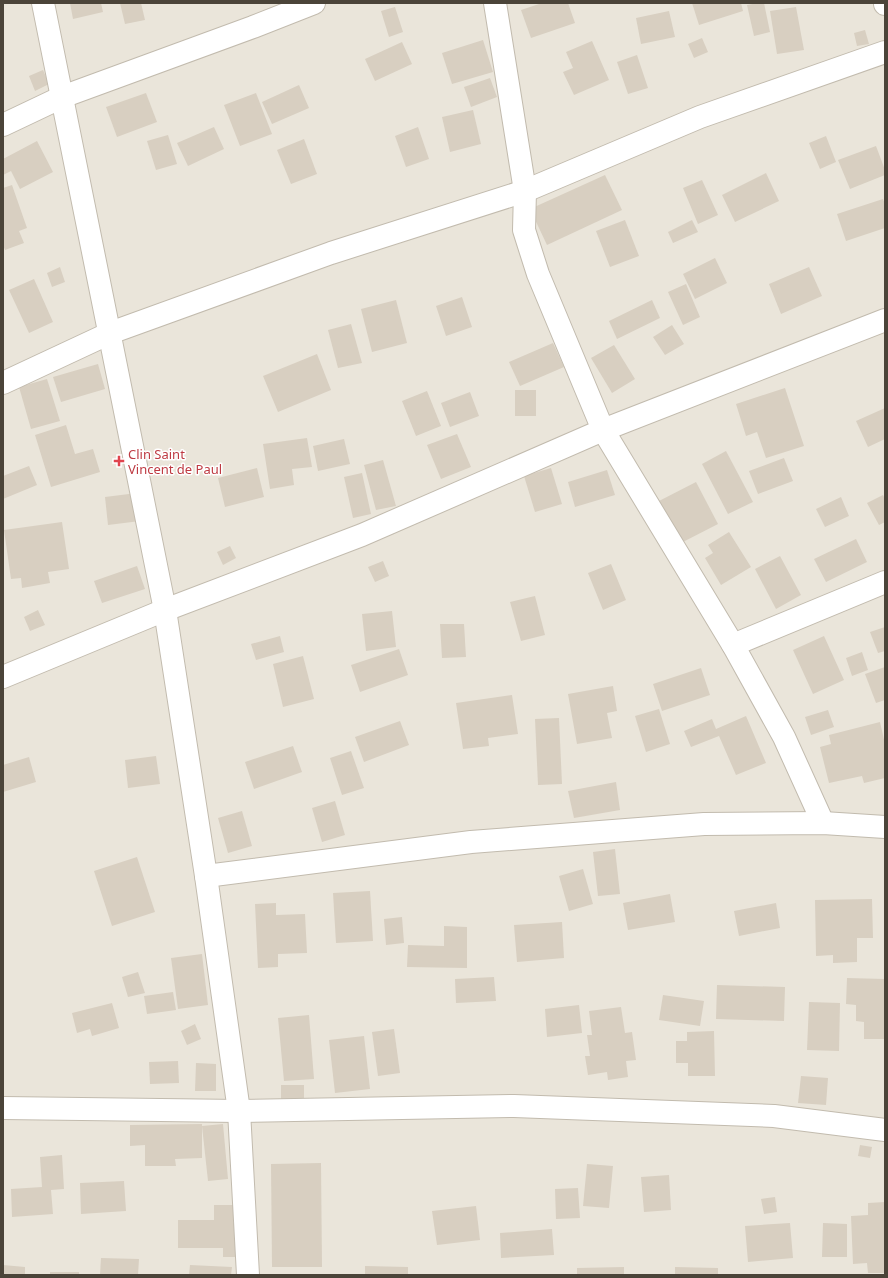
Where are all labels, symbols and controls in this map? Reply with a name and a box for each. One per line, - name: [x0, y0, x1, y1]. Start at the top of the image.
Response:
- place label: Clin Saint Vincent de Paul: [128, 445, 222, 478]
- marker: Clin Saint Vincent de Paul: [113, 455, 125, 467]

